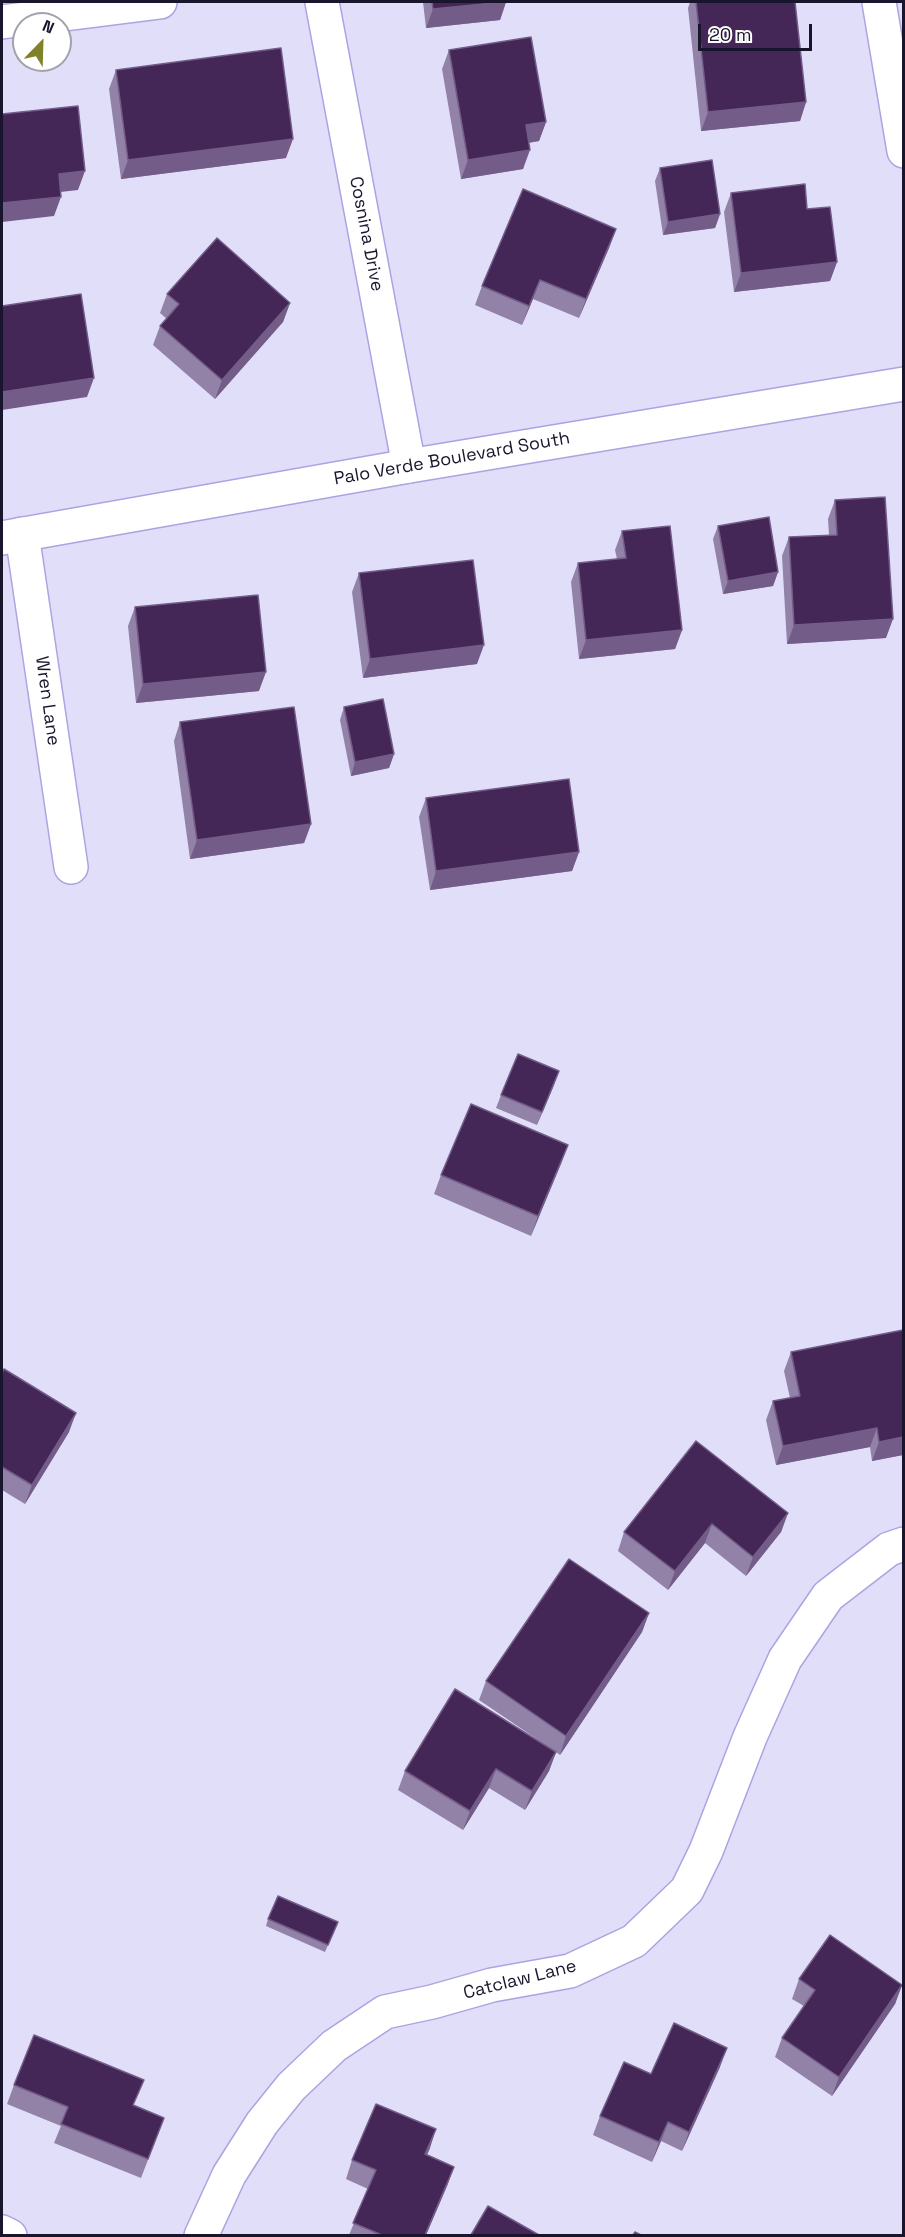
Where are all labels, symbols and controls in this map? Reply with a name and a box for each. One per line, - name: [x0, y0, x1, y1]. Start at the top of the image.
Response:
- north arrow: [12, 12, 72, 72]
- scale bar: [701, 12, 815, 50]
- text: N: [39, 15, 57, 39]
- text: 20 m: [709, 23, 752, 46]
- street label: Cosnina Drive: [344, 175, 388, 293]
- street label: Palo Verde Boulevard South: [332, 428, 572, 490]
- street label: Wren Lane: [30, 655, 64, 747]
- street label: Catclaw Lane: [461, 1956, 579, 2004]

